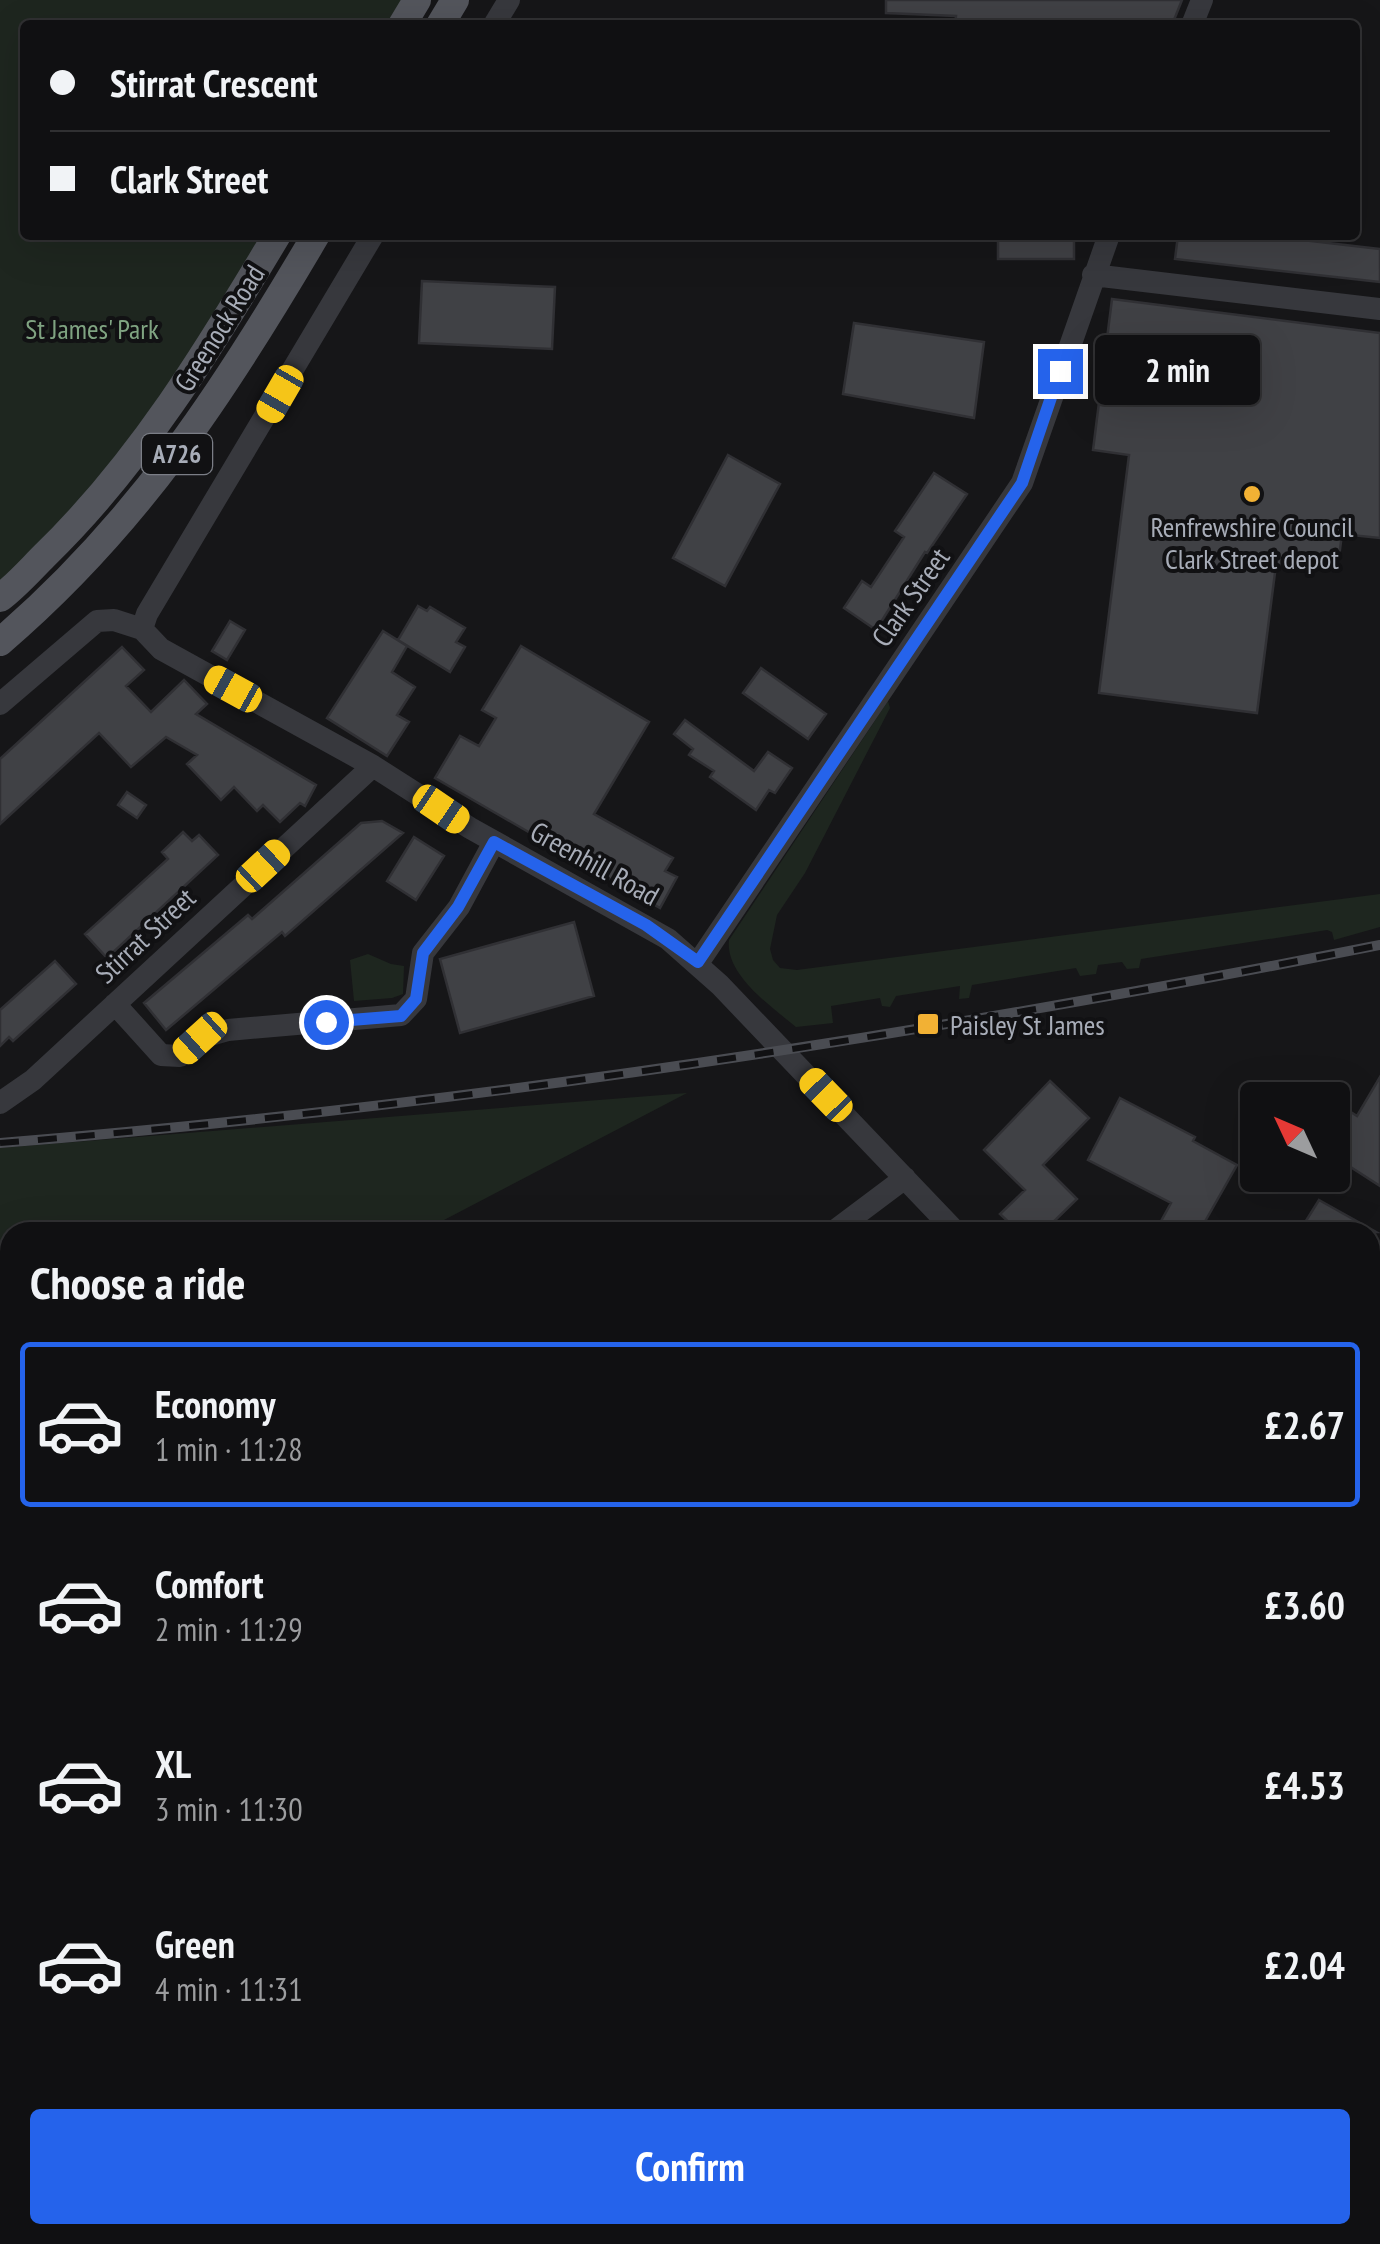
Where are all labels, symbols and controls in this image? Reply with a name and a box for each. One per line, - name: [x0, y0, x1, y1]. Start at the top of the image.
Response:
- text: Stirrat Crescent: [110, 58, 318, 107]
- text: Clark Street: [110, 154, 268, 203]
- street label: Greenock Road: [166, 258, 272, 398]
- park label: St James' Park: [25, 310, 159, 347]
- callout: 2 min: [1095, 336, 1260, 406]
- route end: [1038, 349, 1083, 394]
- text: 2 min: [1145, 349, 1210, 391]
- car: [252, 361, 308, 427]
- road number: A726: [142, 434, 212, 474]
- marker: Renfrewshire Council Clark Street depot: [1241, 483, 1263, 505]
- place label: Renfrewshire Council Clark Street depot: [1150, 508, 1354, 577]
- street label: Clark Street: [863, 540, 958, 654]
- car: [199, 661, 267, 717]
- car: [408, 780, 474, 838]
- street label: Greenhill Road: [524, 812, 666, 914]
- car: [231, 835, 295, 897]
- street label: Stirrat Street: [87, 879, 203, 991]
- route start: [304, 1000, 349, 1045]
- place label: Paisley St James: [950, 1006, 1105, 1043]
- car: [168, 1007, 232, 1069]
- marker: Paisley St James: [915, 1011, 941, 1037]
- car: [794, 1063, 858, 1127]
- north arrow: [1240, 1082, 1350, 1192]
- map controls: [1240, 1082, 1350, 1192]
- text: Choose a ride: [30, 1253, 245, 1311]
- text: Economy: [155, 1379, 275, 1428]
- icon: car: [35, 1380, 125, 1470]
- text: £2.67: [1264, 1400, 1345, 1449]
- text: 1 min · 11:28: [155, 1428, 303, 1470]
- text: Comfort: [155, 1559, 264, 1608]
- icon: car: [35, 1560, 125, 1650]
- text: £3.60: [1264, 1580, 1345, 1629]
- text: 2 min · 11:29: [155, 1608, 303, 1650]
- text: XL: [155, 1739, 191, 1788]
- icon: car: [35, 1740, 125, 1830]
- text: £4.53: [1264, 1760, 1345, 1809]
- text: 3 min · 11:30: [155, 1788, 303, 1830]
- text: Green: [155, 1919, 235, 1968]
- icon: car: [35, 1920, 125, 2010]
- text: £2.04: [1264, 1940, 1345, 1989]
- text: 4 min · 11:31: [155, 1968, 303, 2010]
- button: Confirm: [30, 2109, 1350, 2224]

